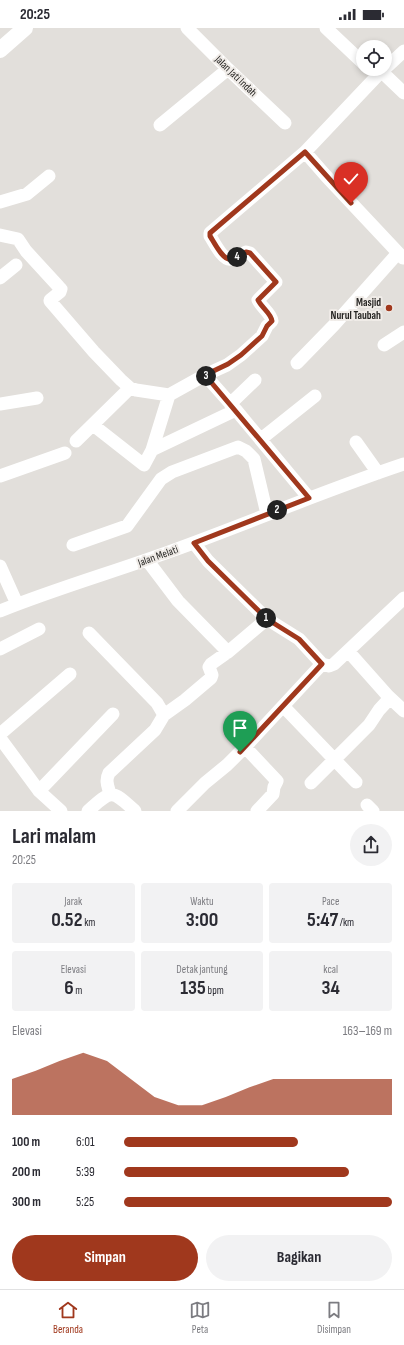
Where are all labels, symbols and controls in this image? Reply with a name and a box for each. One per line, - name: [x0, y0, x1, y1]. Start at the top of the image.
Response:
- text: 20:25: [20, 5, 50, 24]
- map controls: [356, 40, 392, 76]
- button: locate: [356, 40, 392, 76]
- street label: Jalan Jati Indah: [212, 52, 260, 99]
- pin: [334, 162, 368, 203]
- icon: check: [340, 168, 362, 190]
- pin: 4: [227, 247, 247, 267]
- text: 4: [234, 250, 240, 263]
- place label: Masjid Nurul Taubah: [331, 296, 381, 322]
- marker: Masjid Nurul Taubah: [384, 303, 394, 313]
- pin: 3: [196, 366, 216, 386]
- text: 3: [204, 369, 208, 382]
- pin: 2: [267, 500, 287, 520]
- text: 2: [275, 503, 279, 516]
- street label: Jalan Melati: [135, 543, 180, 570]
- pin: 1: [256, 608, 276, 628]
- text: 1: [264, 611, 268, 624]
- pin: [223, 711, 257, 752]
- icon: arrive: [229, 717, 251, 739]
- text: Lari malam: [12, 823, 96, 850]
- button: share: [350, 824, 392, 866]
- text: 20:25: [12, 852, 36, 868]
- text: Jarak: [64, 895, 82, 908]
- text: Waktu: [190, 895, 214, 908]
- text: Pace: [322, 895, 339, 908]
- text: 0.52: [51, 908, 82, 932]
- text: 3:00: [186, 908, 218, 932]
- text: 5:47: [307, 908, 338, 932]
- text: km: [82, 916, 95, 929]
- text: /km: [338, 916, 354, 929]
- text: Elevasi: [61, 963, 86, 976]
- text: Detak jantung: [176, 963, 228, 976]
- text: kcal: [323, 963, 338, 976]
- text: 6: [64, 976, 74, 1000]
- text: 135: [180, 976, 206, 1000]
- text: 34: [322, 976, 340, 1000]
- text: m: [74, 984, 82, 997]
- text: bpm: [206, 984, 224, 997]
- text: Elevasi: [12, 1023, 42, 1039]
- text: 163–169 m: [343, 1023, 392, 1039]
- text: 100 m: [12, 1134, 40, 1150]
- text: 6:01: [76, 1134, 95, 1150]
- text: 200 m: [12, 1164, 41, 1180]
- text: 5:39: [76, 1164, 95, 1180]
- text: 300 m: [12, 1194, 41, 1210]
- text: 5:25: [76, 1194, 94, 1210]
- button: Simpan: [12, 1235, 198, 1281]
- button: Bagikan: [206, 1235, 392, 1281]
- tab: Beranda: [53, 1299, 83, 1336]
- tab: Peta: [189, 1299, 211, 1336]
- tab: Disimpan: [317, 1299, 351, 1336]

